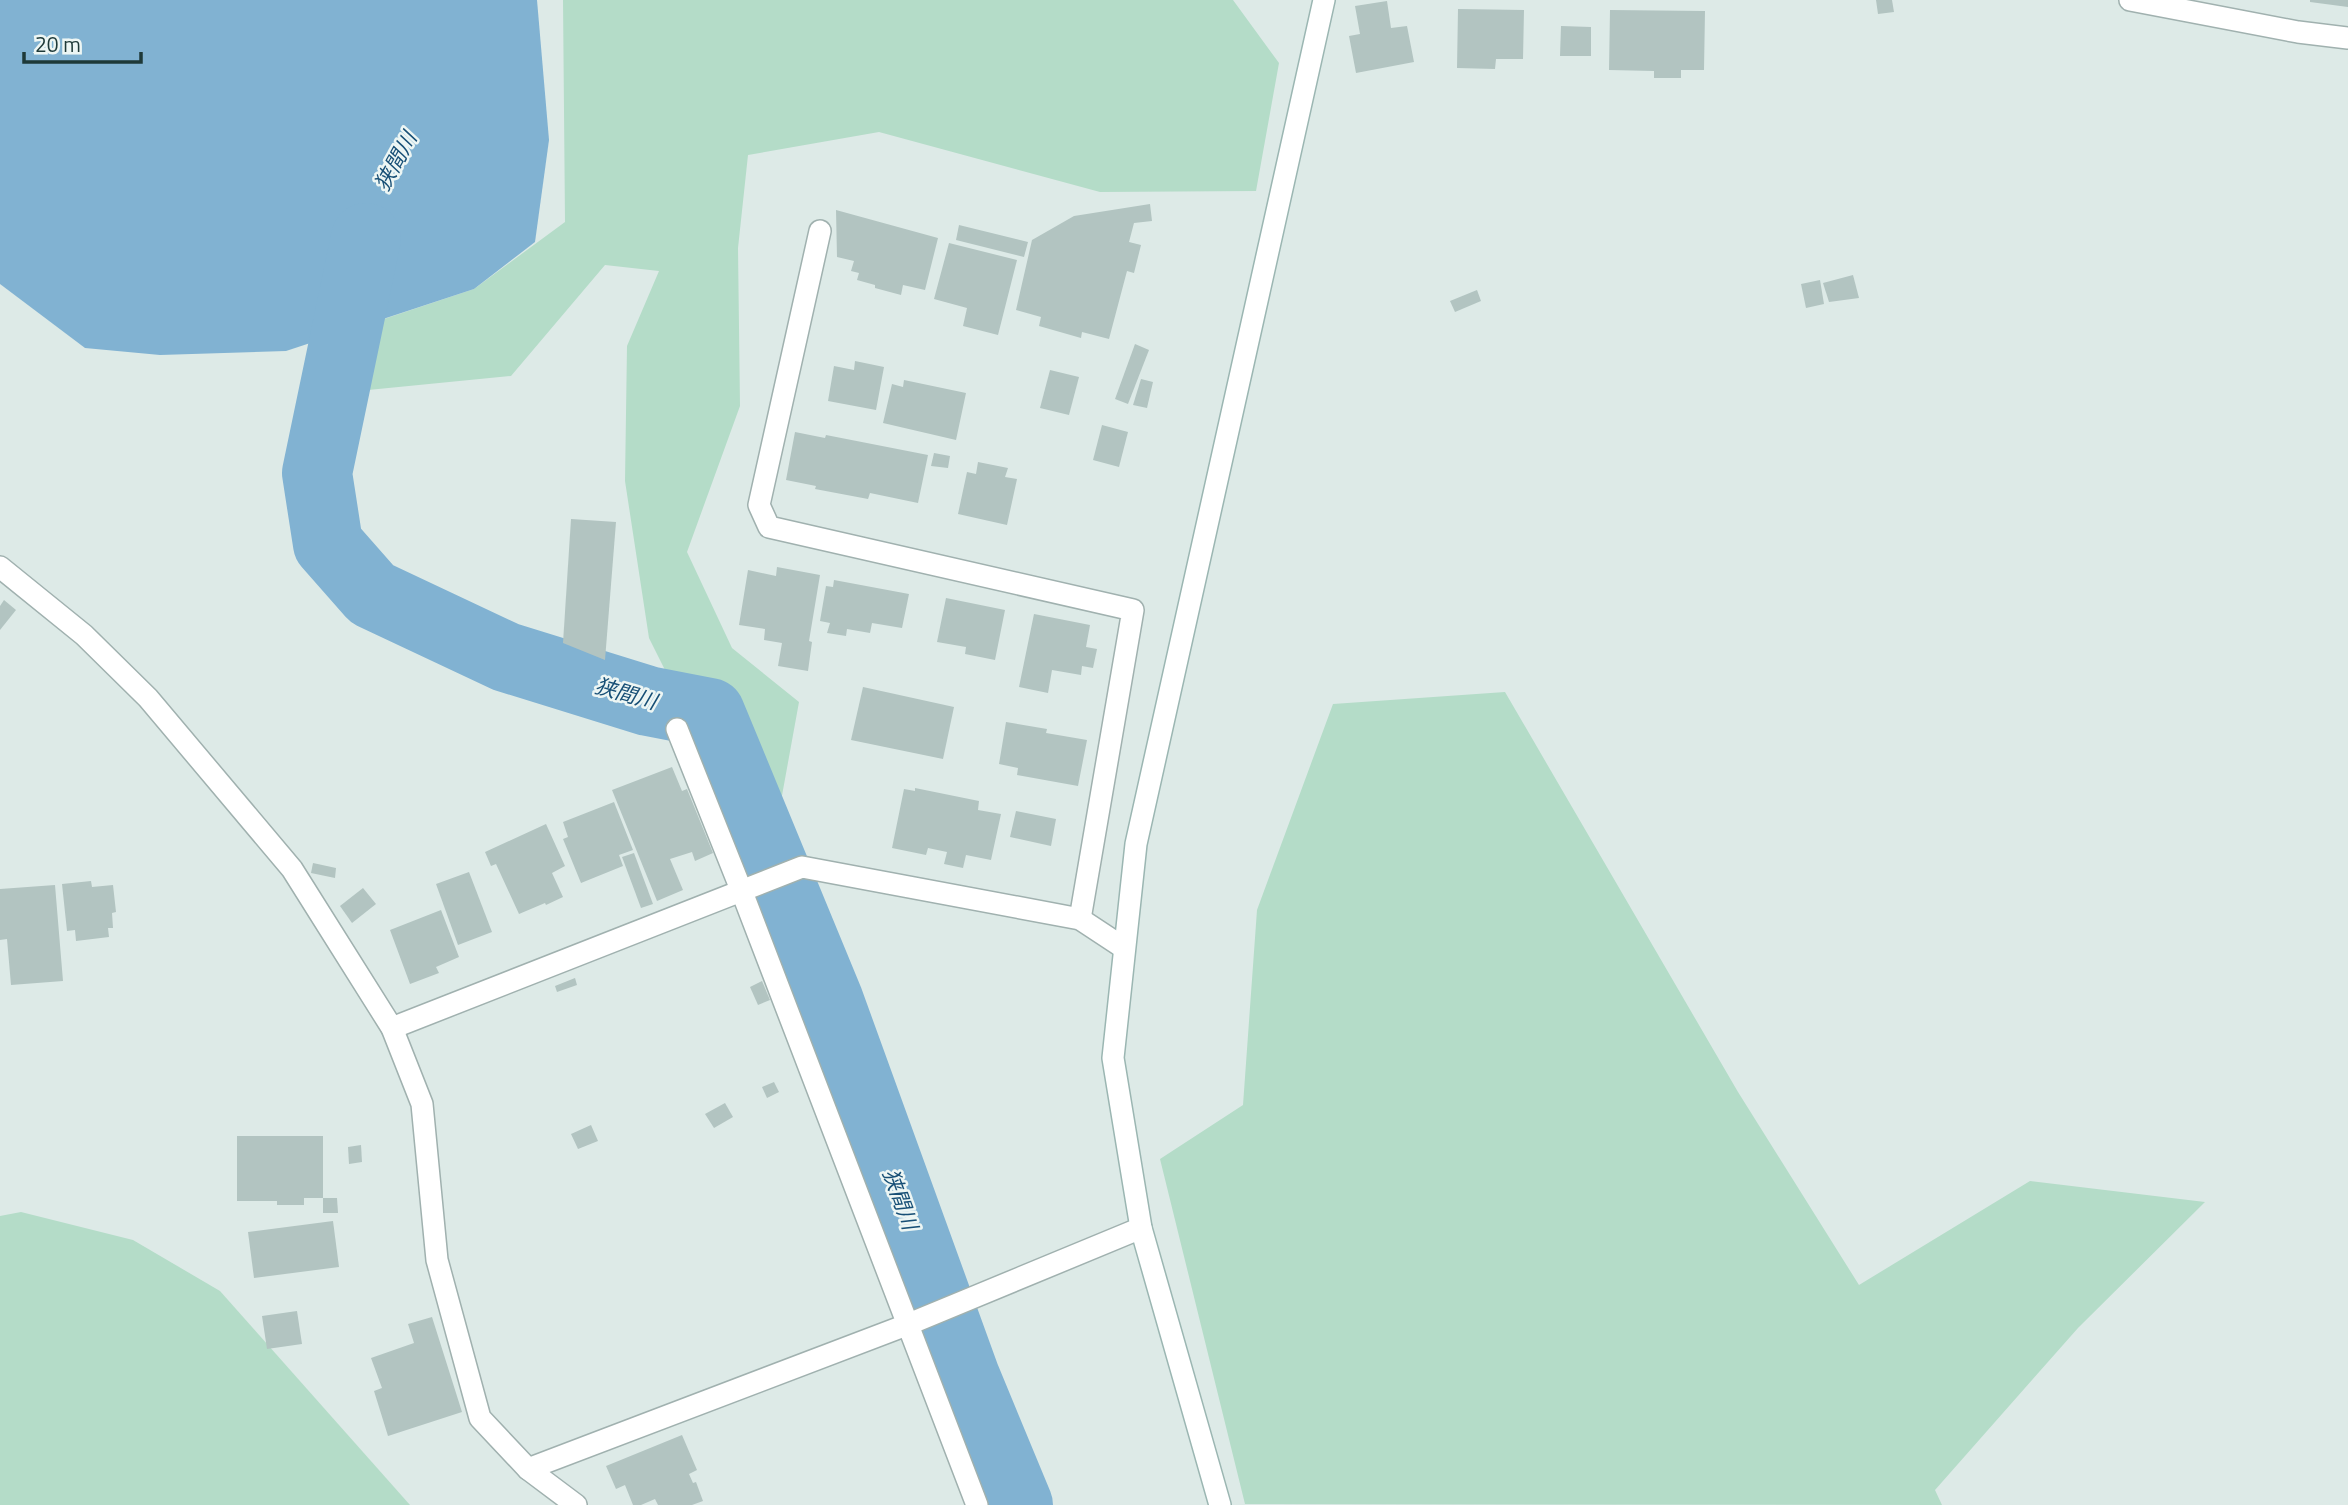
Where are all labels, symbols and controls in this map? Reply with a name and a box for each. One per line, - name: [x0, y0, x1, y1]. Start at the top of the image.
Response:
- scale bar: [24, 21, 142, 65]
- text: 20 m: [35, 28, 81, 60]
- water label: 狭間川: [366, 124, 425, 196]
- water label: 狭間川: [591, 669, 663, 718]
- water label: 狭間川: [875, 1164, 927, 1236]

